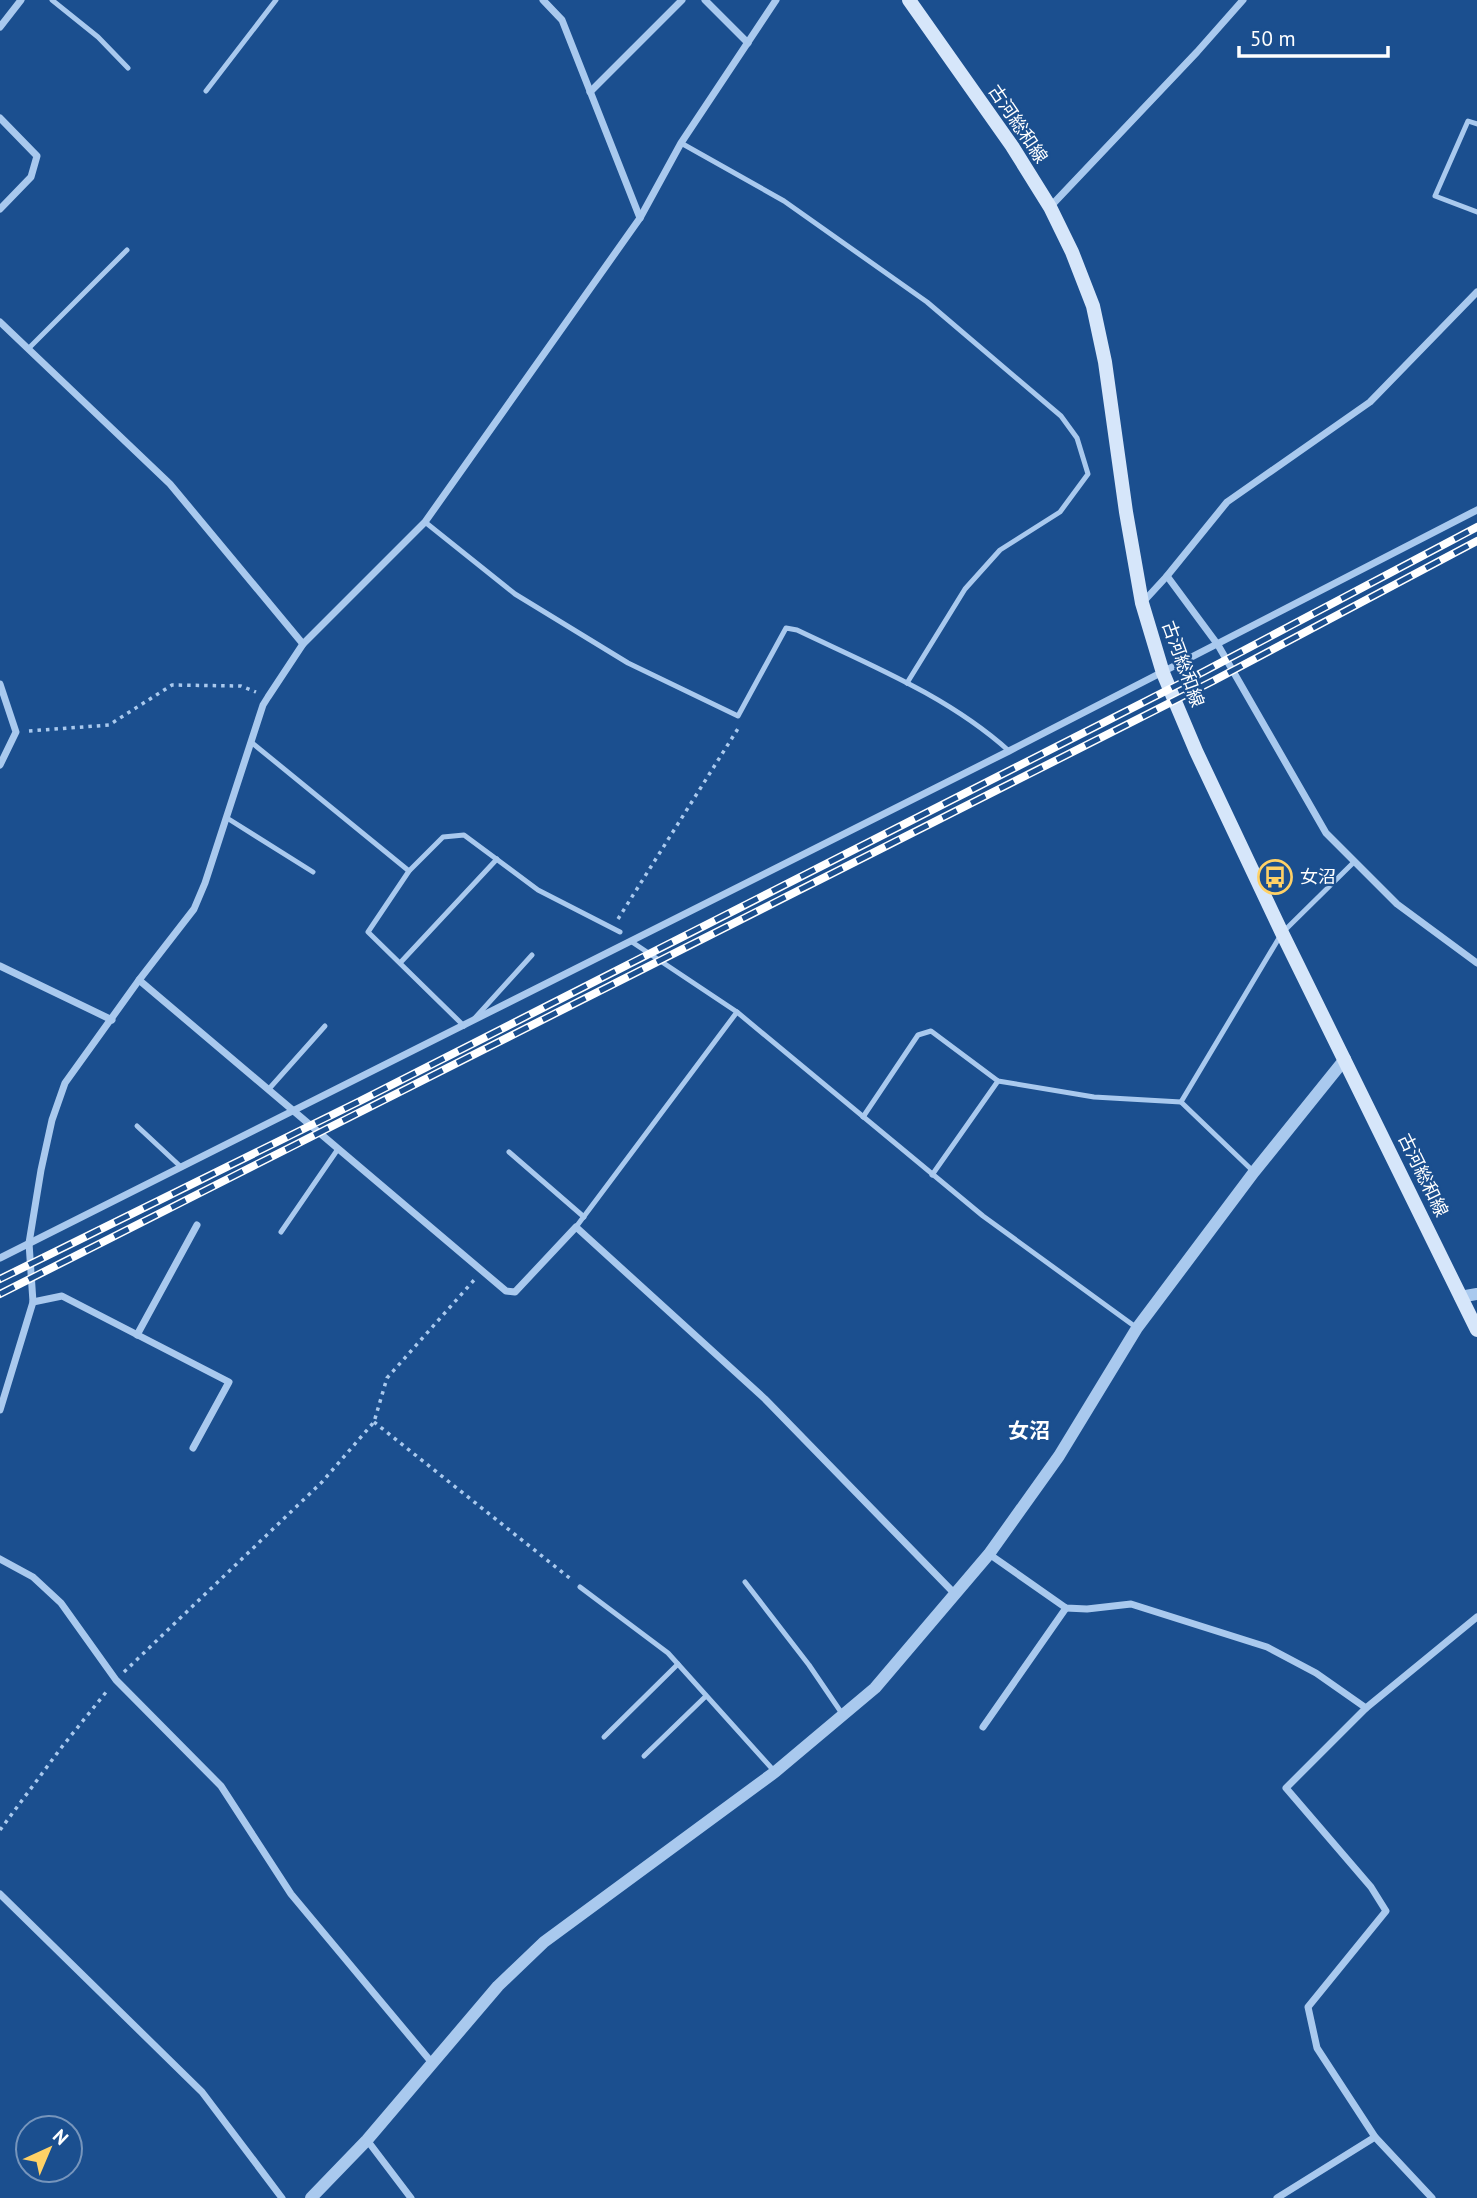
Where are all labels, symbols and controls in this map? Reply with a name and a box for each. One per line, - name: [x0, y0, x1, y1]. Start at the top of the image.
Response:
- scale bar: [1239, 14, 1388, 58]
- text: 50 m: [1250, 25, 1296, 52]
- street label: 古河総和線: [984, 80, 1053, 167]
- street label: 古河総和線: [1157, 618, 1210, 710]
- bus stop icon: 女沼: [1256, 858, 1294, 896]
- place label: 女沼: [1300, 865, 1336, 888]
- street label: 古河総和線: [1393, 1129, 1454, 1220]
- district label: 女沼: [1008, 1417, 1050, 1444]
- north arrow: [14, 2114, 84, 2184]
- text: N: [48, 2124, 74, 2150]

